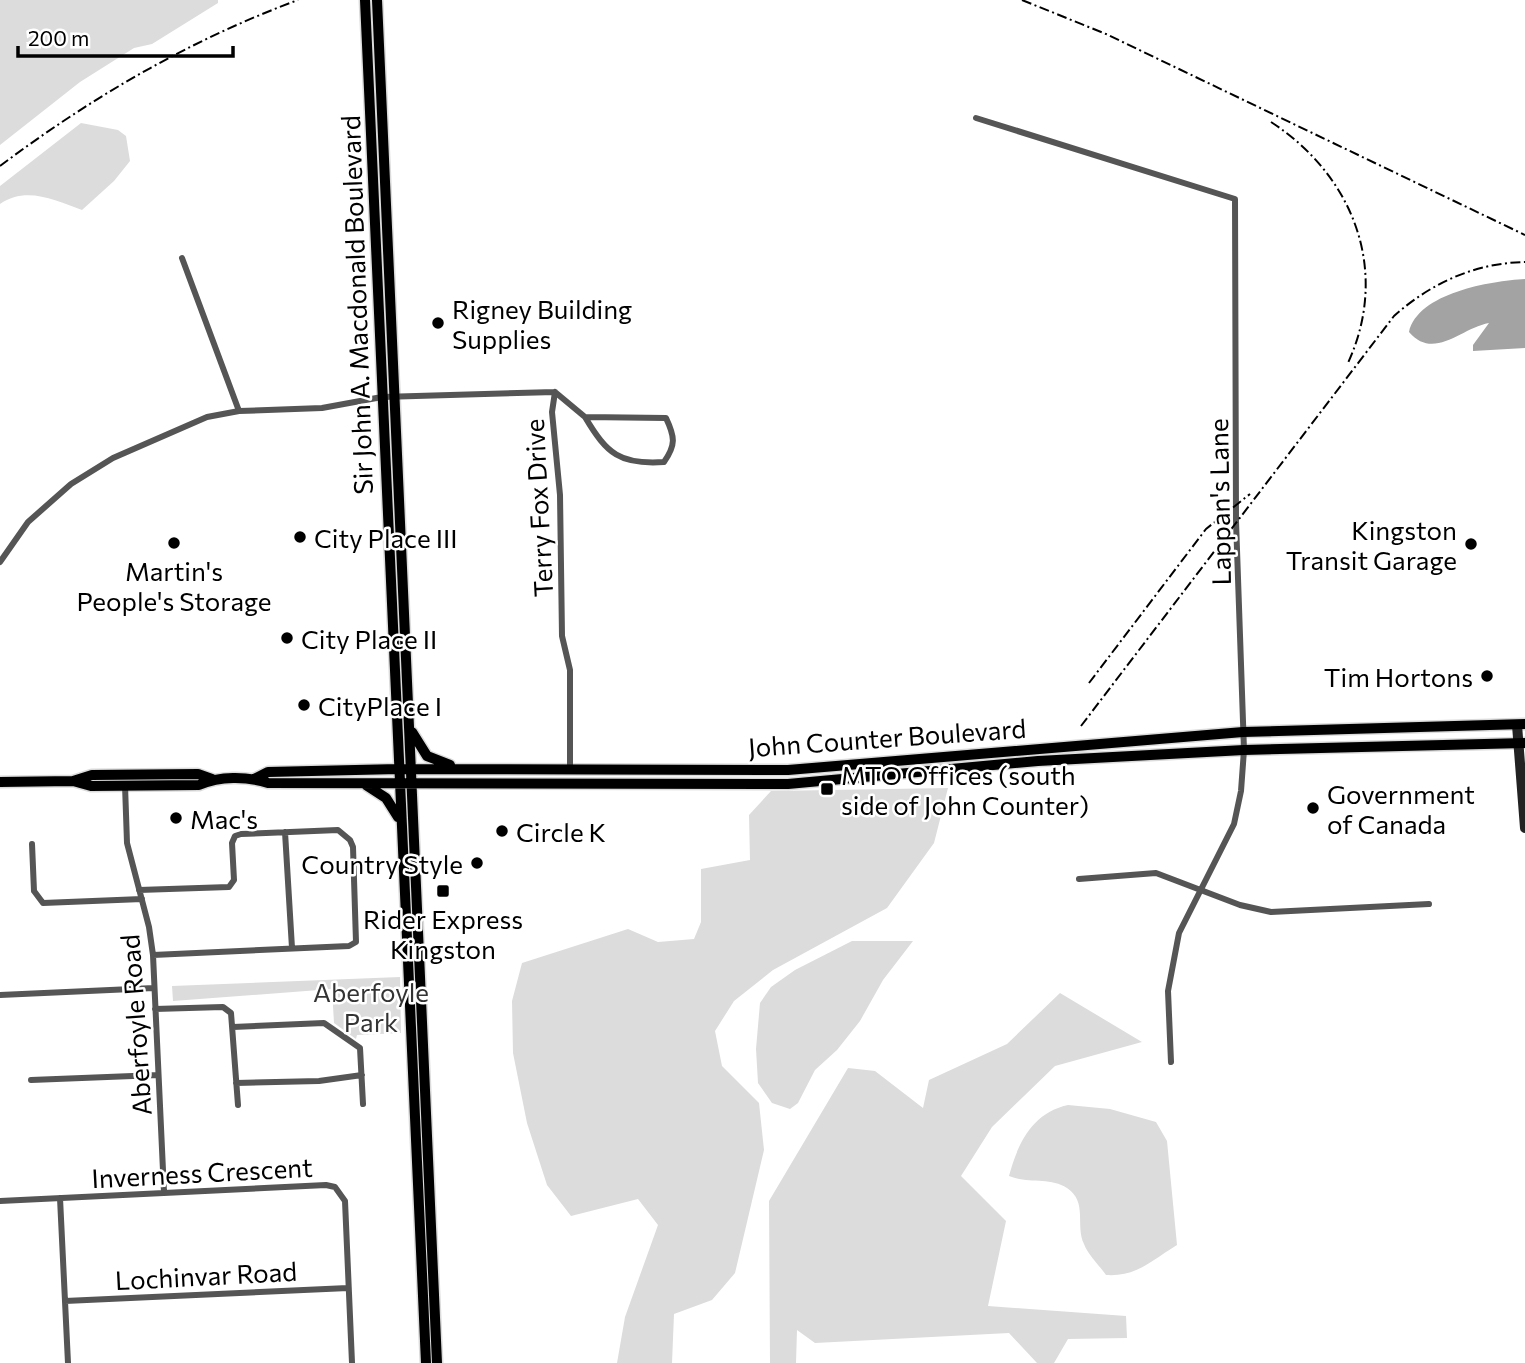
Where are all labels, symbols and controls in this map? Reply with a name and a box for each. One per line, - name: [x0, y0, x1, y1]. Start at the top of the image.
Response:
- scale bar: [18, 14, 233, 58]
- text: 200 m: [28, 25, 89, 50]
- street label: Sir John A. Macdonald Boulevard: [334, 115, 378, 495]
- place label: Rigney Building Supplies: [452, 293, 632, 354]
- marker: Rigney Building Supplies: [430, 315, 446, 331]
- street label: Terry Fox Drive: [518, 418, 558, 598]
- street label: Lappan's Lane: [1202, 418, 1236, 586]
- place label: Kingston Transit Garage: [1286, 514, 1457, 575]
- place label: City Place III: [314, 522, 457, 553]
- marker: City Place III: [292, 529, 308, 545]
- marker: Martin's People's Storage: [166, 535, 182, 551]
- marker: Kingston Transit Garage: [1463, 536, 1479, 552]
- place label: Martin's People's Storage: [76, 555, 272, 616]
- place label: City Place II: [301, 623, 437, 654]
- marker: City Place II: [279, 630, 295, 646]
- place label: Tim Hortons: [1324, 661, 1473, 692]
- marker: Tim Hortons: [1479, 668, 1495, 684]
- place label: CityPlace I: [318, 690, 442, 721]
- marker: CityPlace I: [296, 697, 312, 713]
- street label: John Counter Boulevard: [747, 712, 1027, 762]
- place label: MTO Offices (south side of John Counter): [841, 759, 1089, 820]
- place label: Government of Canada: [1327, 778, 1475, 839]
- marker: MTO Offices (south side of John Counter): [819, 781, 835, 797]
- marker: Government of Canada: [1305, 800, 1321, 816]
- place label: Mac's: [190, 803, 258, 834]
- marker: Mac's: [168, 810, 184, 826]
- place label: Circle K: [516, 816, 606, 847]
- marker: Circle K: [494, 823, 510, 839]
- place label: Country Style: [301, 848, 463, 879]
- marker: Country Style: [469, 855, 485, 871]
- marker: Rider Express Kingston: [435, 883, 451, 899]
- place label: Rider Express Kingston: [363, 903, 523, 964]
- street label: Aberfoyle Road: [113, 933, 157, 1117]
- park label: Aberfoyle Park: [313, 976, 429, 1037]
- street label: Inverness Crescent: [91, 1151, 313, 1193]
- street label: Lochinvar Road: [114, 1255, 298, 1295]

